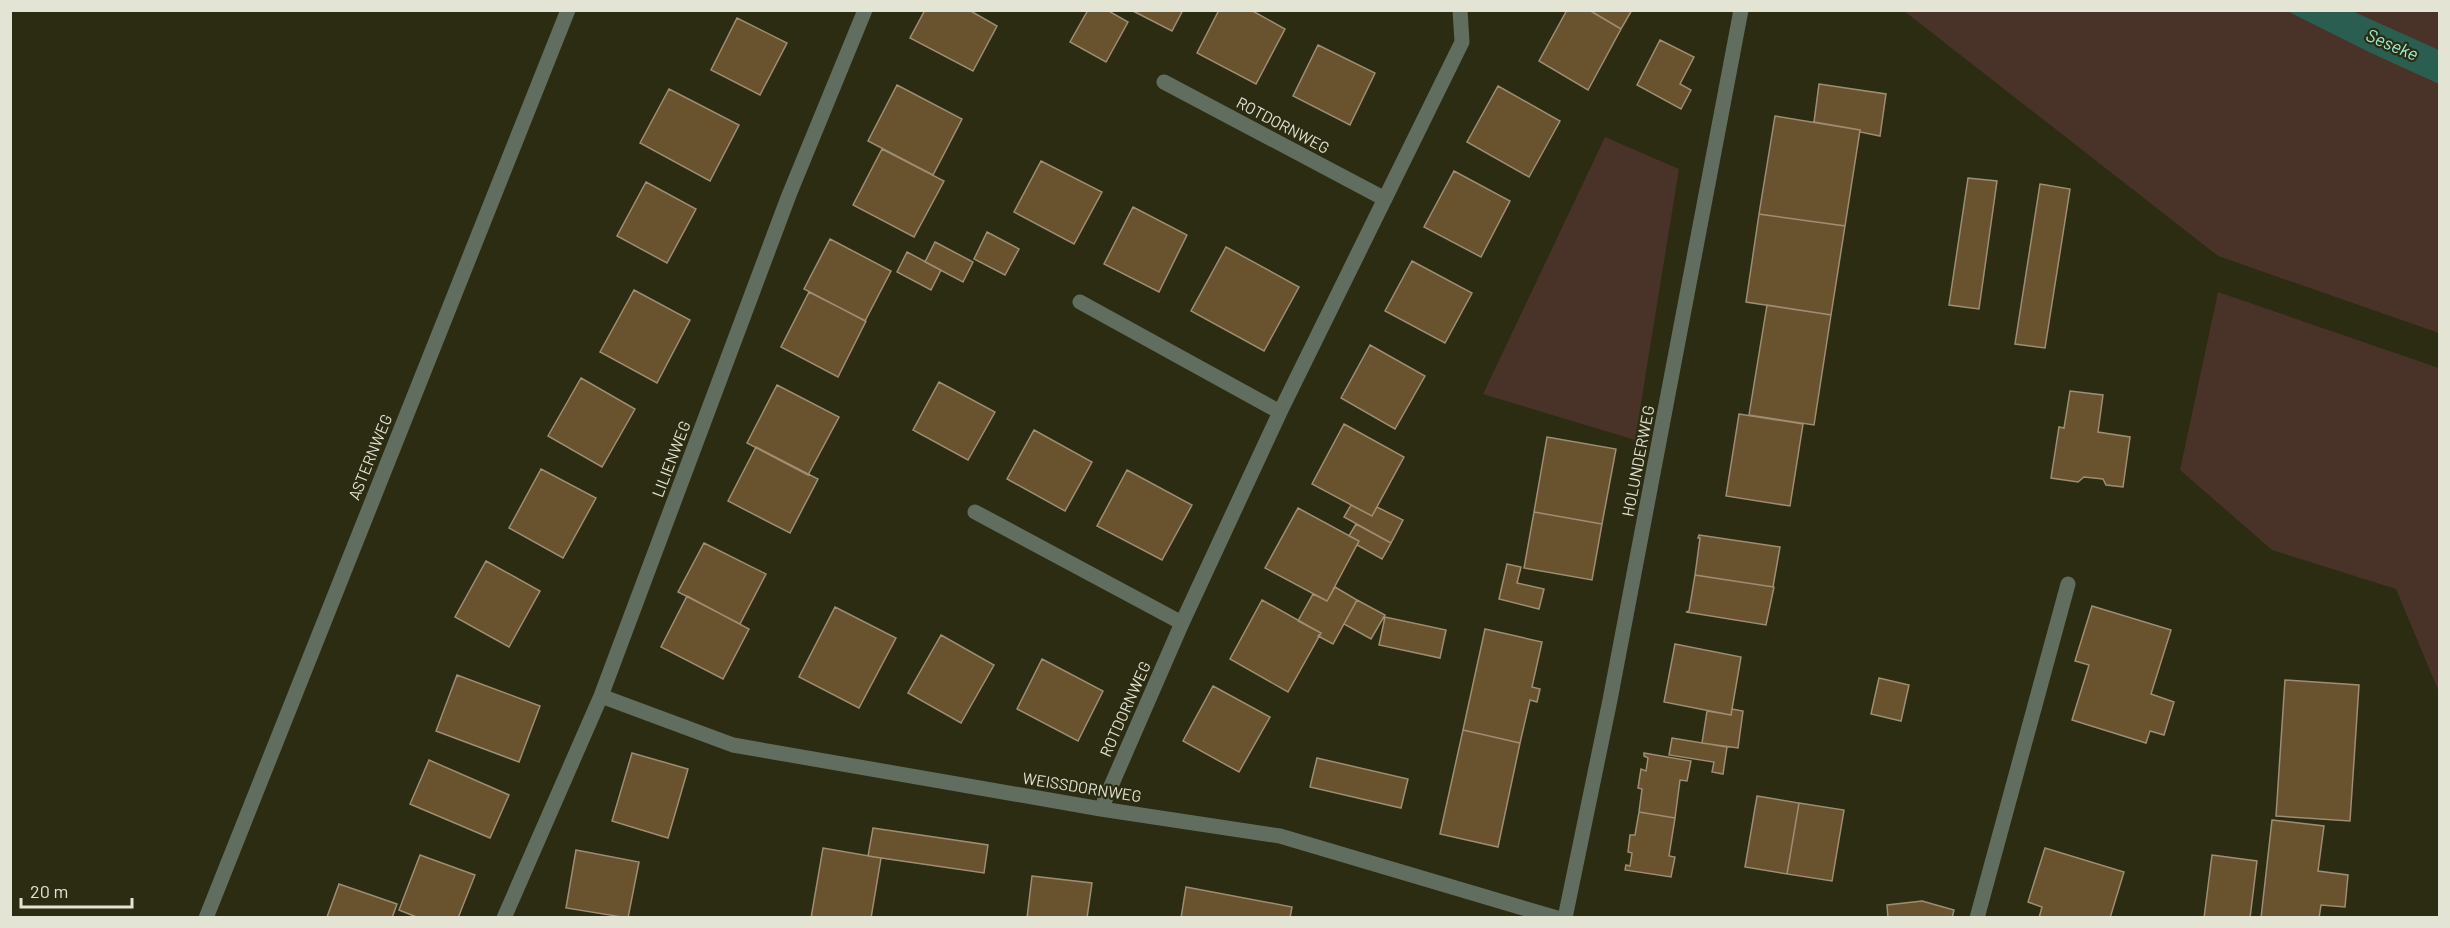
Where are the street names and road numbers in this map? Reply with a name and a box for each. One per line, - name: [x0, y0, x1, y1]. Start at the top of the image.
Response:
- street label: ROTDORNWEG: [1234, 92, 1333, 157]
- street label: HOLUNDERWEG: [1617, 404, 1658, 518]
- street label: ASTERNWEG: [344, 411, 395, 502]
- street label: LILIENWEG: [647, 418, 694, 500]
- street label: ROTDORNWEG: [1095, 658, 1154, 759]
- street label: WEISSDORNWEG: [1021, 768, 1143, 805]

